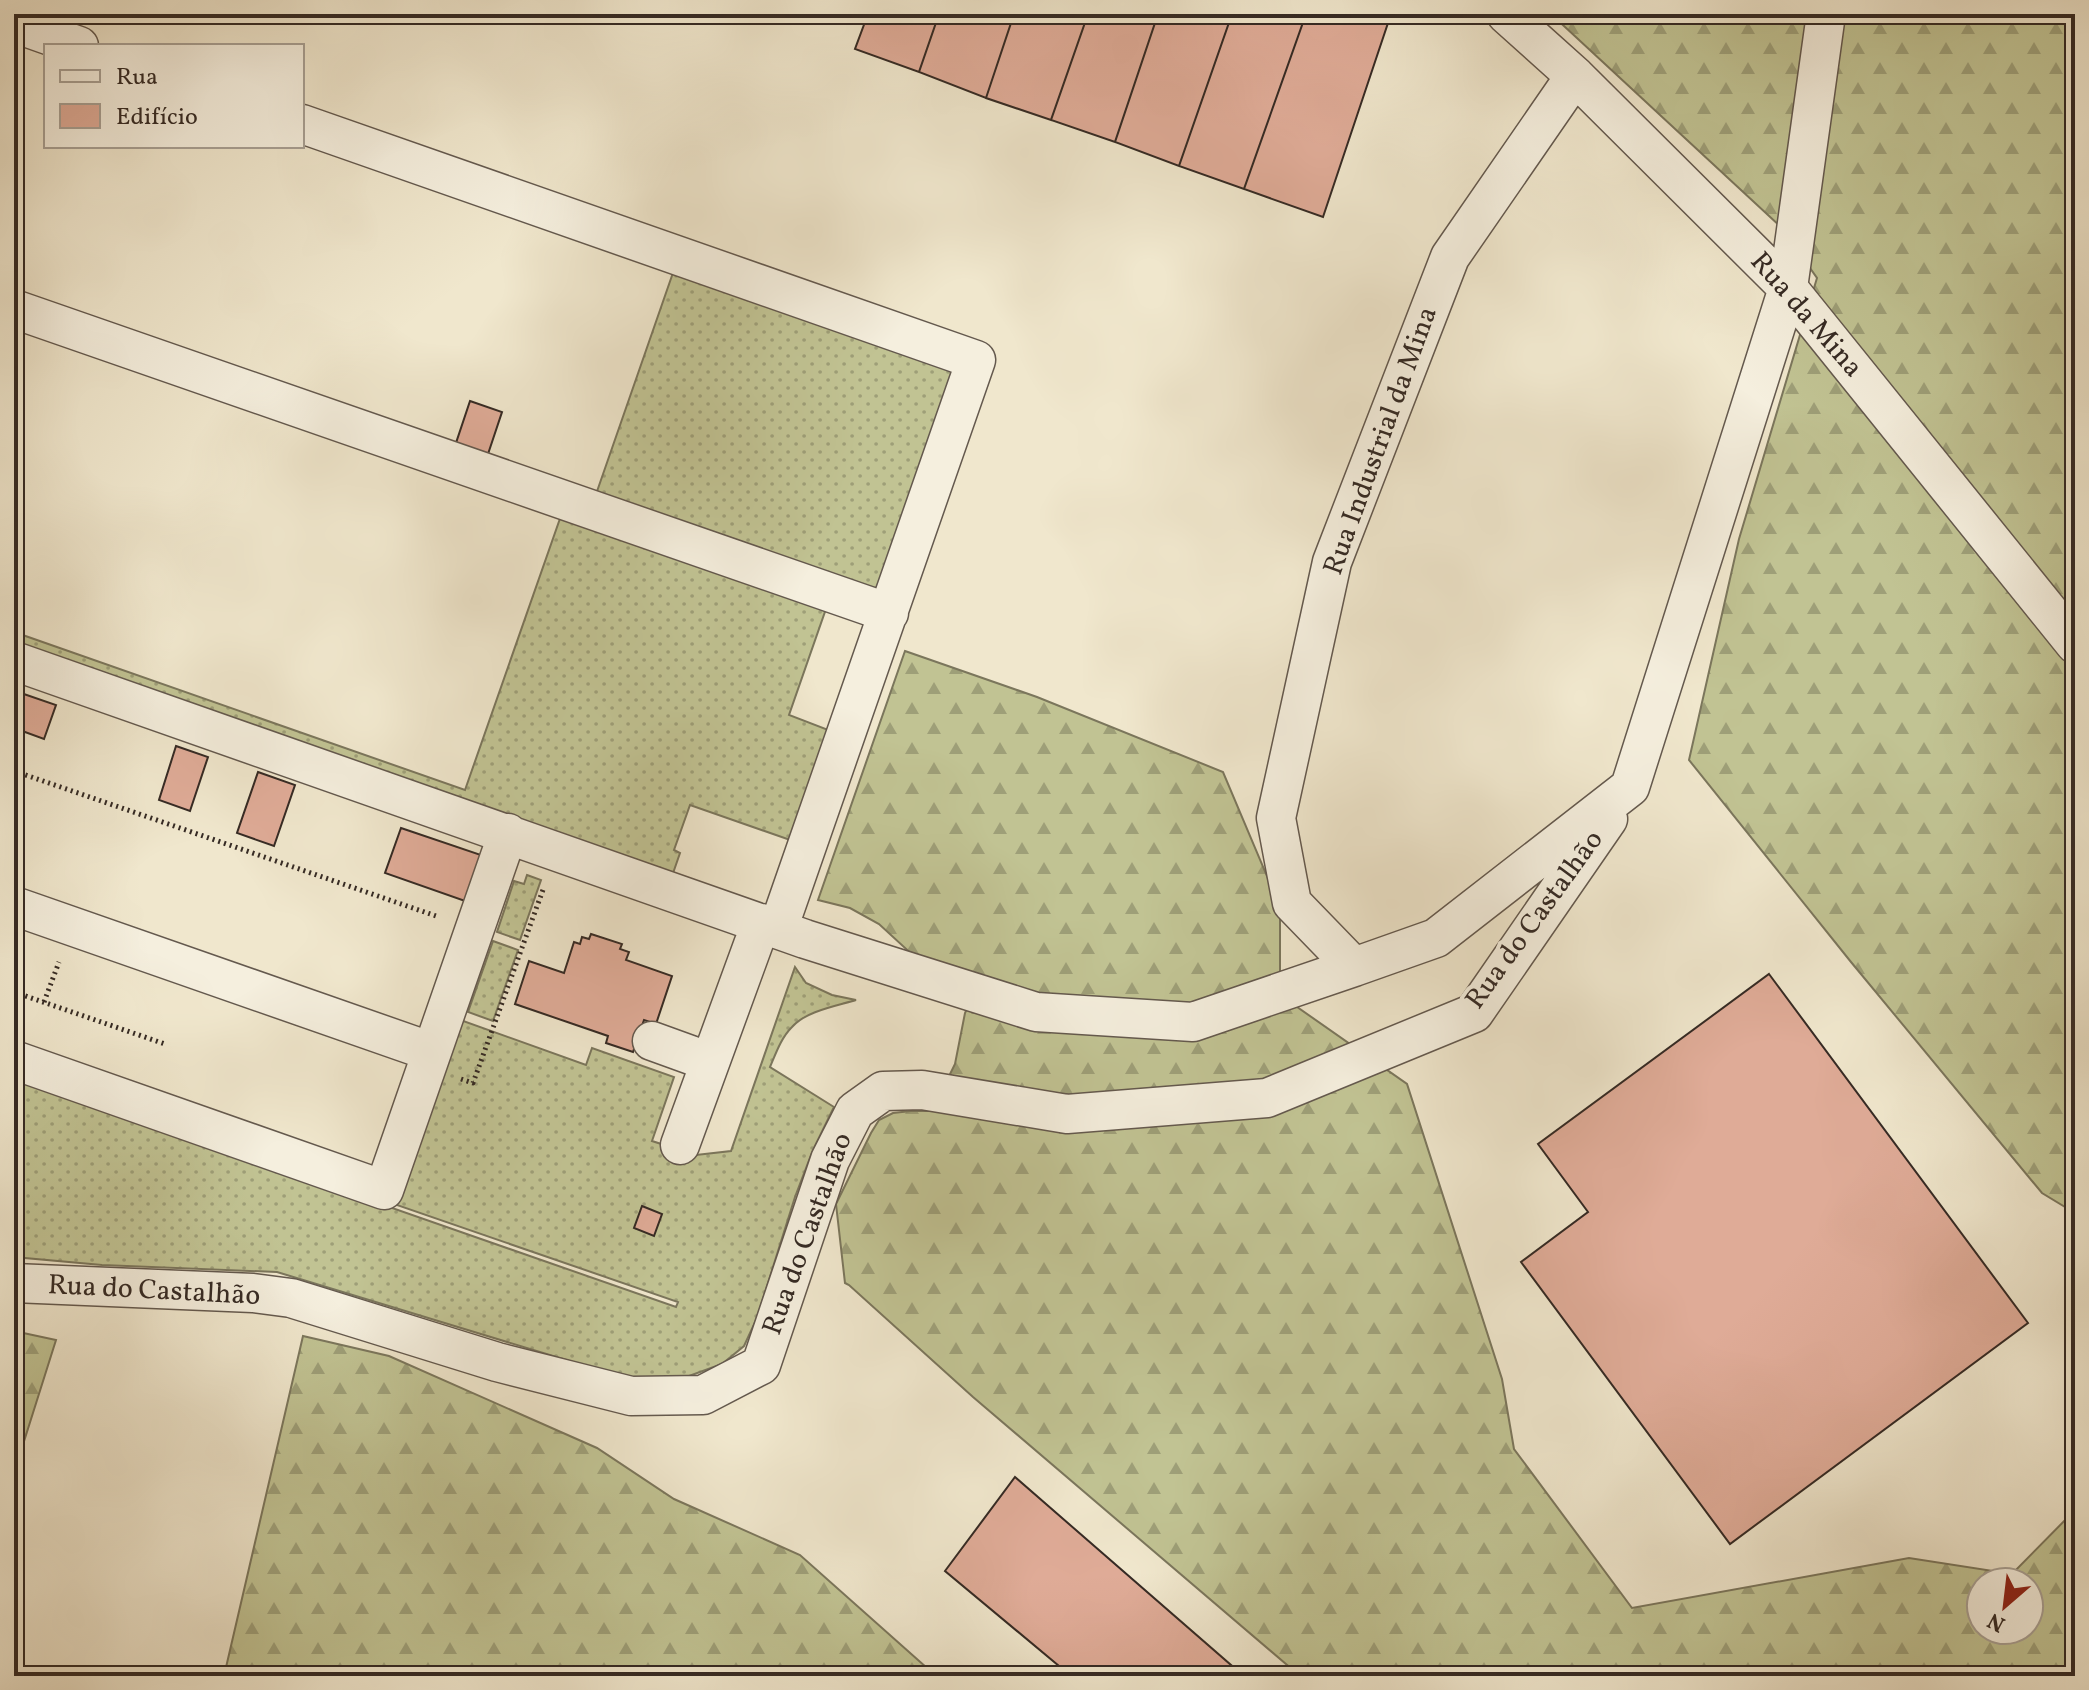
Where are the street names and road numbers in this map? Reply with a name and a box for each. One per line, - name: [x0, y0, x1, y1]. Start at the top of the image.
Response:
- street label: Rua da Mina: [1740, 244, 1872, 386]
- street label: Rua Industrial da Mina: [1314, 301, 1448, 581]
- street label: Rua do Castalhão: [1457, 823, 1613, 1017]
- street label: Rua do Castalhão: [753, 1127, 863, 1341]
- street label: Rua do Castalhão: [47, 1266, 261, 1316]

